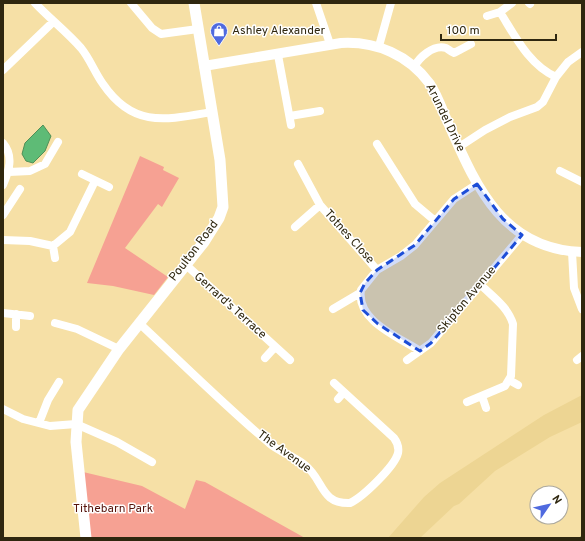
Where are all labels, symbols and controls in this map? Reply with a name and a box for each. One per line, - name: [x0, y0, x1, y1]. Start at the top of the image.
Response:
- scale bar: [441, 16, 556, 42]
- shop icon: Ashley Alexander: [209, 21, 229, 46]
- place label: Ashley Alexander: [232, 23, 326, 39]
- text: 100 m: [447, 23, 480, 39]
- street label: Arundel Drive: [422, 81, 468, 155]
- street label: Totnes Close: [320, 206, 378, 268]
- street label: Poulton Road: [166, 217, 222, 285]
- street label: Skipton Avenue: [434, 263, 500, 337]
- street label: Gerrard's Terrace: [190, 269, 270, 343]
- street label: The Avenue: [254, 427, 314, 477]
- north arrow: [529, 485, 569, 525]
- text: N: [548, 493, 564, 507]
- park label: Tithebarn Park: [73, 501, 153, 517]

